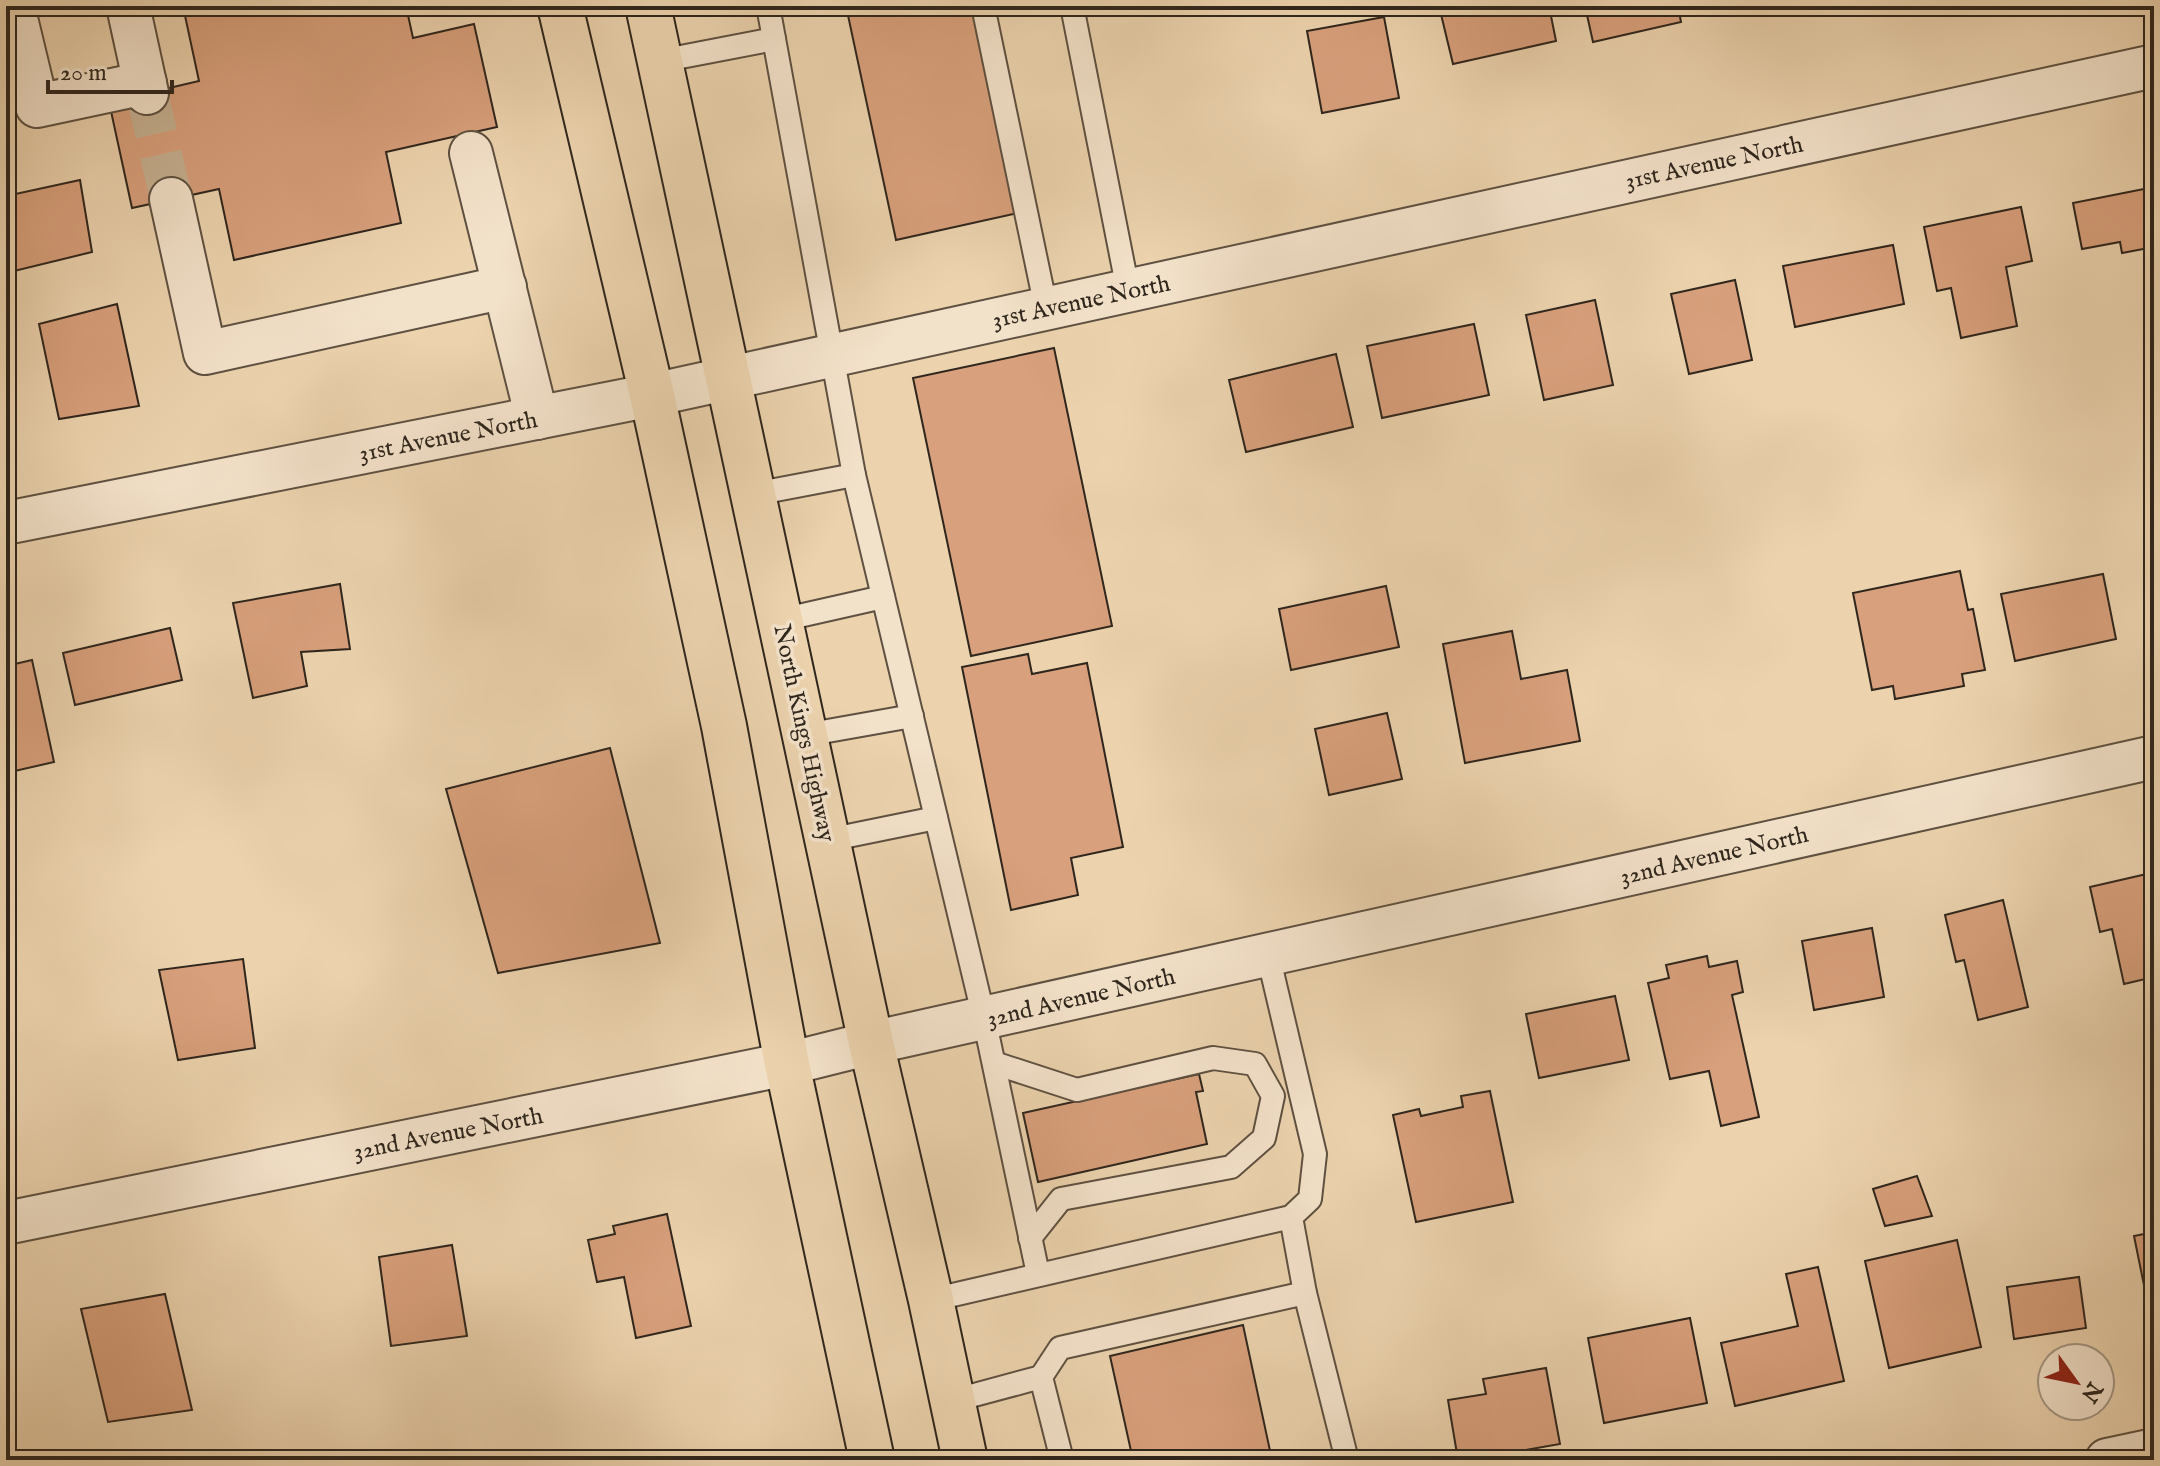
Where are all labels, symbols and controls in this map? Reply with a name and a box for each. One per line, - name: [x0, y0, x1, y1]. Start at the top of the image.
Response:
- scale bar: [48, 44, 172, 94]
- text: 20 m: [60, 58, 107, 89]
- street label: 31st Avenue North: [1622, 129, 1806, 197]
- street label: 31st Avenue North: [989, 268, 1173, 336]
- street label: 31st Avenue North: [356, 405, 540, 470]
- street label: North Kings Highway: [765, 622, 842, 845]
- street label: 32nd Avenue North: [1617, 820, 1812, 893]
- street label: 32nd Avenue North: [984, 962, 1179, 1035]
- street label: 32nd Avenue North: [351, 1101, 546, 1168]
- north arrow: [2036, 1342, 2116, 1422]
- text: N: [2074, 1375, 2109, 1407]

